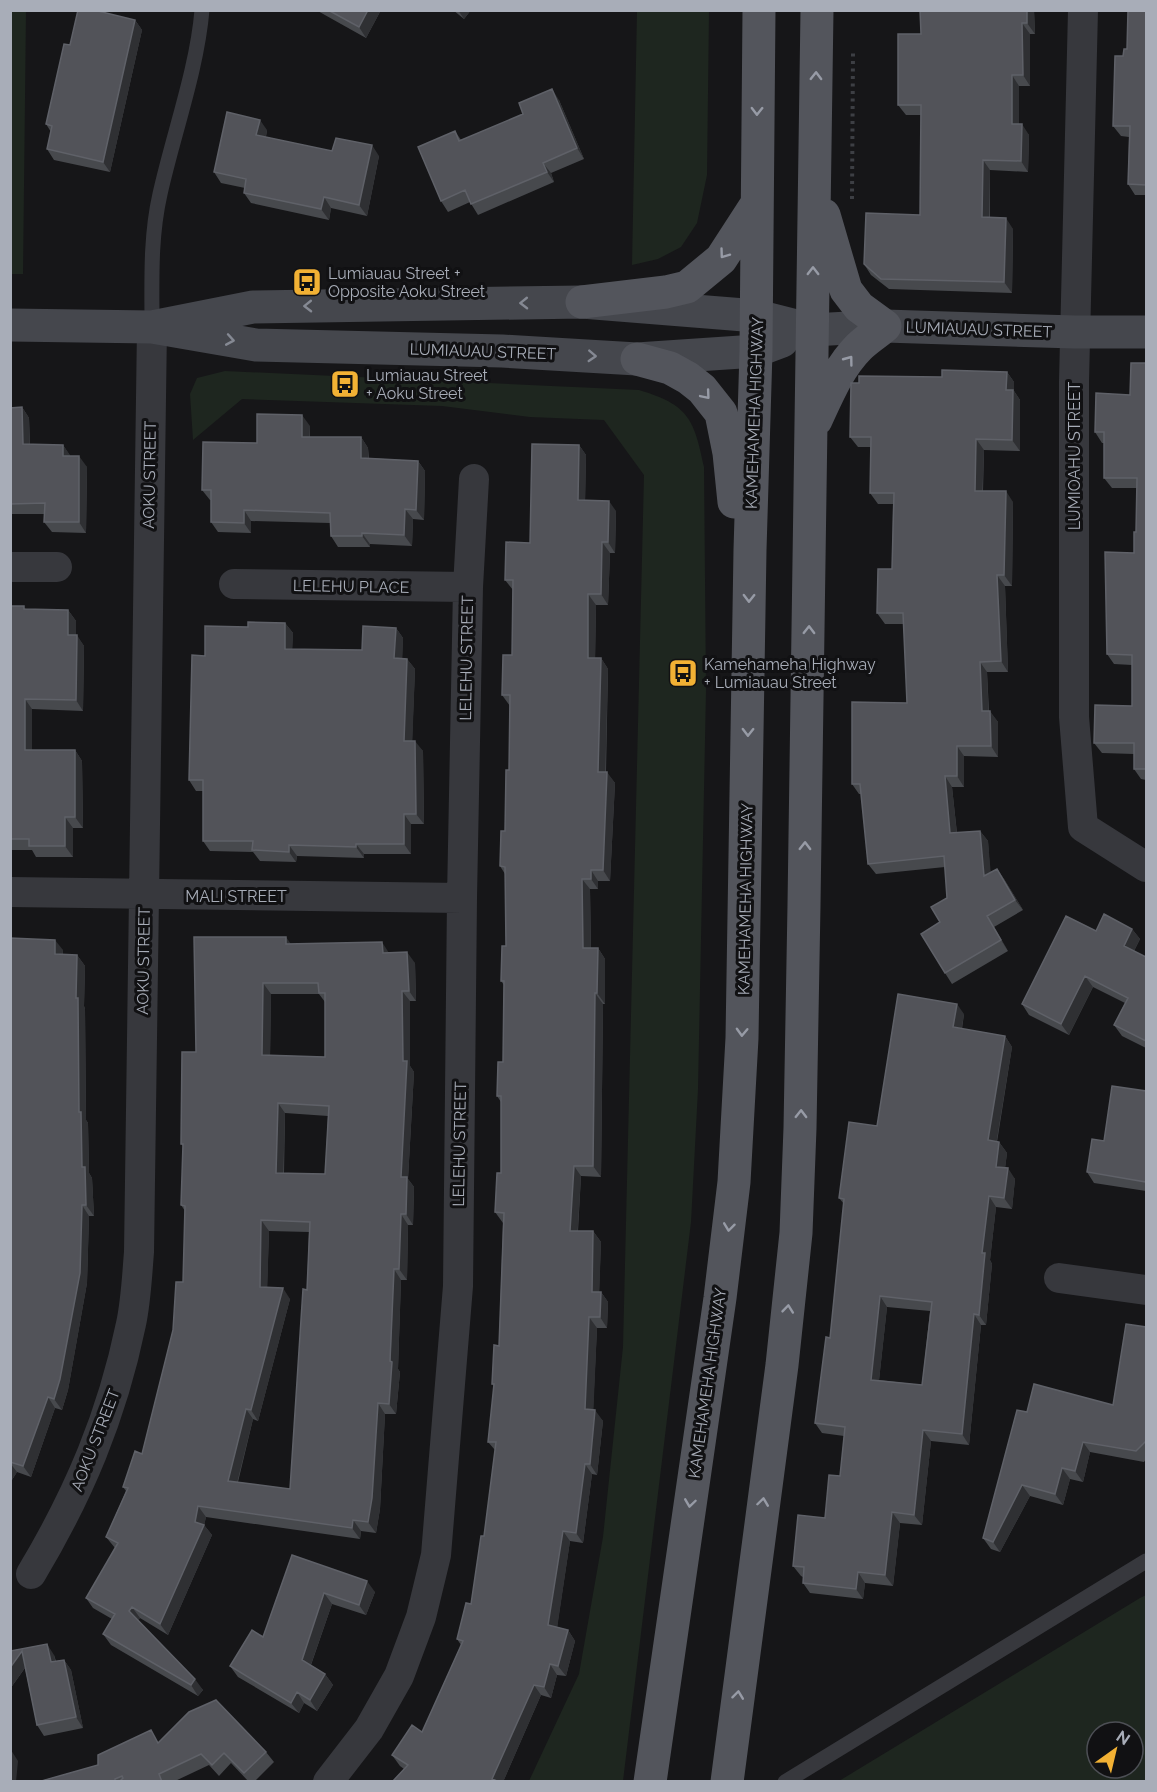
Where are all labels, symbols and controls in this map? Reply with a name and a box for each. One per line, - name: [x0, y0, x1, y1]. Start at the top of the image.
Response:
- one-way arrow: [810, 72, 822, 81]
- one-way arrow: [751, 106, 764, 115]
- one-way arrow: [720, 247, 731, 258]
- place label: Lumiauau Street + Opposite Aoku Street: [328, 264, 486, 301]
- bus stop icon: Lumiauau Street + Opposite Aoku Street: [291, 266, 323, 298]
- one-way arrow: [807, 267, 819, 276]
- one-way arrow: [519, 296, 528, 309]
- one-way arrow: [303, 300, 312, 312]
- street label: KAMEHAMEHA HIGHWAY: [742, 316, 767, 509]
- street label: LUMIAUAU STREET: [905, 317, 1053, 342]
- one-way arrow: [225, 333, 235, 346]
- street label: LUMIAUAU STREET: [409, 339, 557, 364]
- one-way arrow: [588, 350, 597, 363]
- one-way arrow: [841, 356, 852, 367]
- place label: Lumiauau Street + Aoku Street: [366, 366, 489, 403]
- bus stop icon: Lumiauau Street + Aoku Street: [329, 368, 361, 400]
- street label: LUMIOAHU STREET: [1065, 382, 1084, 530]
- one-way arrow: [699, 388, 710, 399]
- street label: AOKU STREET: [139, 421, 160, 529]
- street label: LELEHU PLACE: [293, 576, 410, 597]
- one-way arrow: [743, 594, 755, 603]
- street label: LELEHU STREET: [456, 595, 477, 721]
- one-way arrow: [802, 626, 815, 635]
- place label: Kamehameha Highway + Lumiauau Street: [704, 655, 876, 692]
- bus stop icon: Kamehameha Highway + Lumiauau Street: [667, 657, 699, 689]
- one-way arrow: [741, 728, 754, 737]
- street label: KAMEHAMEHA HIGHWAY: [734, 802, 757, 995]
- one-way arrow: [799, 842, 811, 851]
- street label: MALI STREET: [185, 887, 287, 906]
- street label: AOKU STREET: [133, 907, 154, 1015]
- one-way arrow: [736, 1028, 749, 1037]
- street label: LELEHU STREET: [449, 1081, 470, 1207]
- one-way arrow: [794, 1110, 807, 1119]
- one-way arrow: [723, 1222, 735, 1231]
- street label: KAMEHAMEHA HIGHWAY: [685, 1286, 730, 1480]
- one-way arrow: [781, 1304, 794, 1313]
- street label: AOKU STREET: [67, 1386, 124, 1494]
- one-way arrow: [685, 1498, 697, 1508]
- one-way arrow: [757, 1498, 769, 1507]
- one-way arrow: [731, 1691, 743, 1700]
- north arrow: [1085, 1720, 1145, 1780]
- text: N: [1113, 1727, 1133, 1749]

